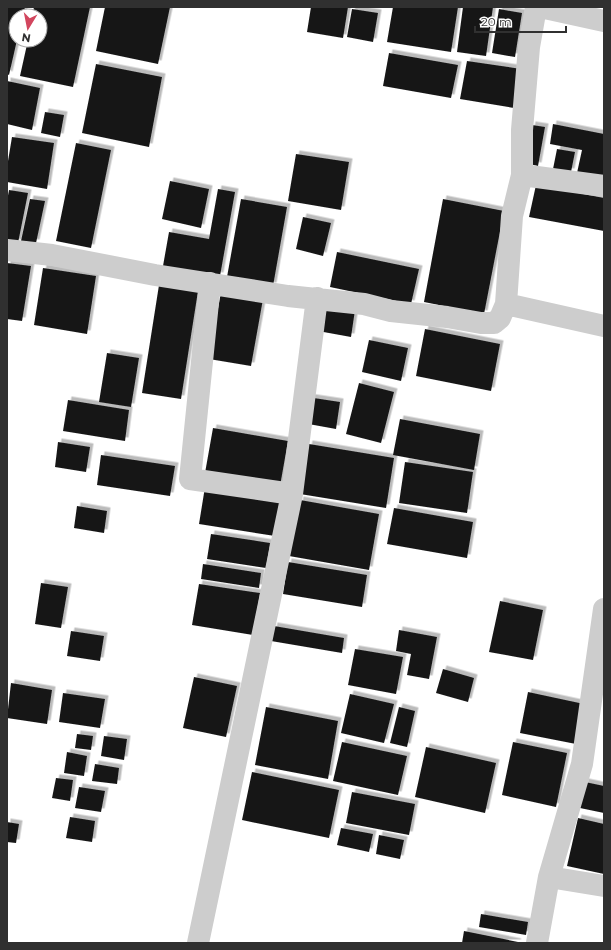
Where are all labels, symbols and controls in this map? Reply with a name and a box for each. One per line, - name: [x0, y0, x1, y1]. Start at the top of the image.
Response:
- north arrow: [8, 8, 48, 48]
- scale bar: [475, 8, 566, 34]
- text: 20 m: [481, 14, 512, 29]
- text: N: [21, 30, 32, 46]

